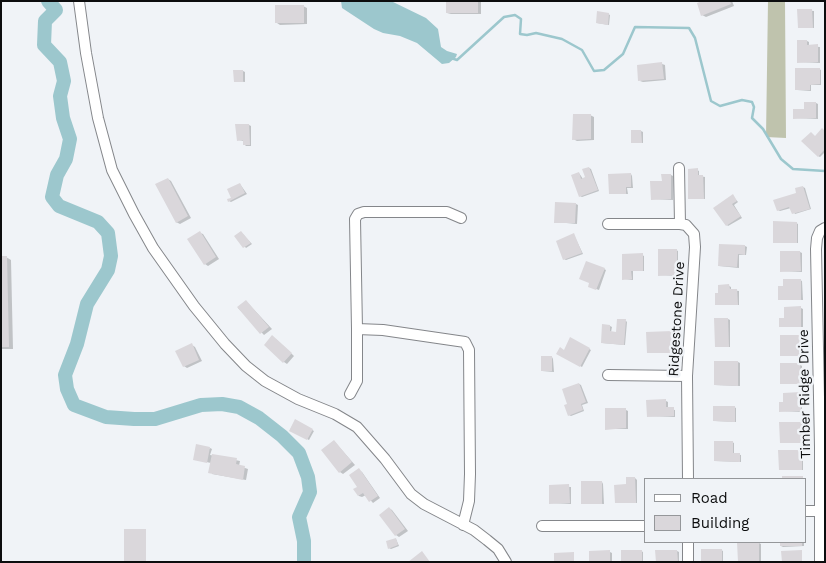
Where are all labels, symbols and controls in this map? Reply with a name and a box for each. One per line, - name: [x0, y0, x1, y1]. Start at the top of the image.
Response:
- street label: Ridgestone Drive: [666, 261, 688, 377]
- street label: Timber Ridge Drive: [795, 329, 815, 459]
- legend: [644, 478, 806, 543]
- text: Road: [691, 489, 728, 507]
- text: Building: [691, 514, 749, 532]

